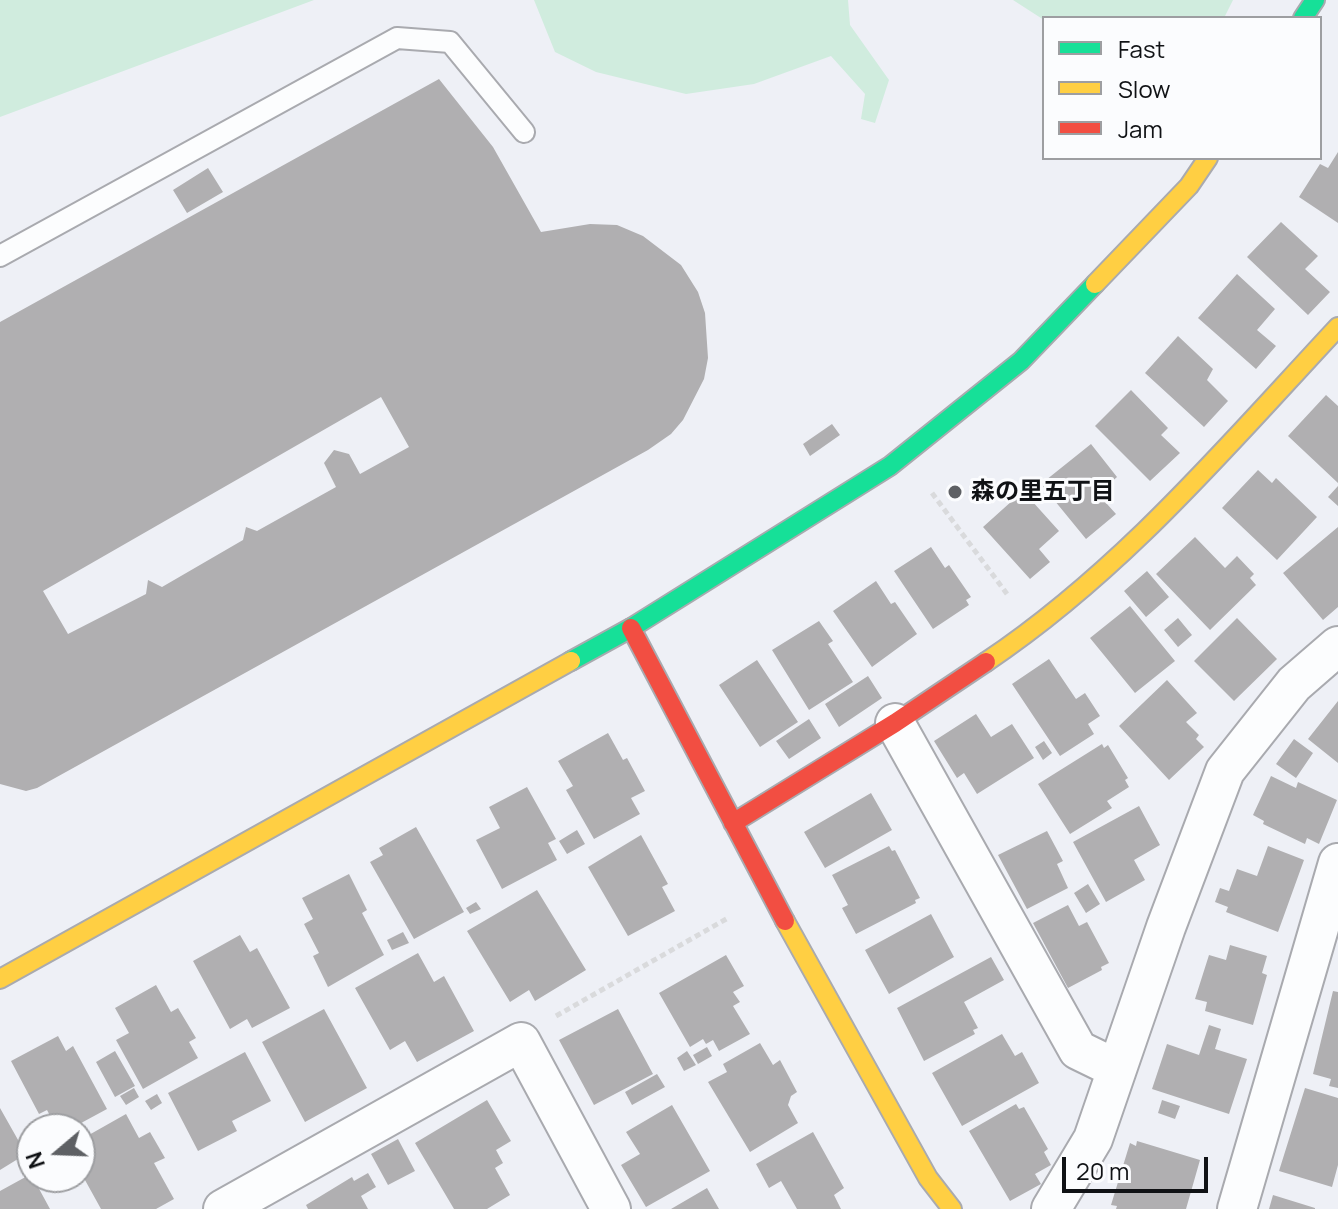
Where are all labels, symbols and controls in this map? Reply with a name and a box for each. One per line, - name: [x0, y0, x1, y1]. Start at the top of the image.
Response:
- legend: [1042, 16, 1322, 160]
- text: Fast: [1118, 32, 1165, 65]
- text: Slow: [1118, 72, 1171, 105]
- text: Jam: [1118, 112, 1163, 145]
- place label: 森の里五丁目: [971, 478, 1115, 506]
- marker: 森の里五丁目: [946, 483, 964, 501]
- north arrow: [16, 1113, 96, 1193]
- scale bar: [1066, 1141, 1212, 1191]
- text: N: [18, 1148, 52, 1173]
- text: 20 m: [1076, 1154, 1129, 1187]

